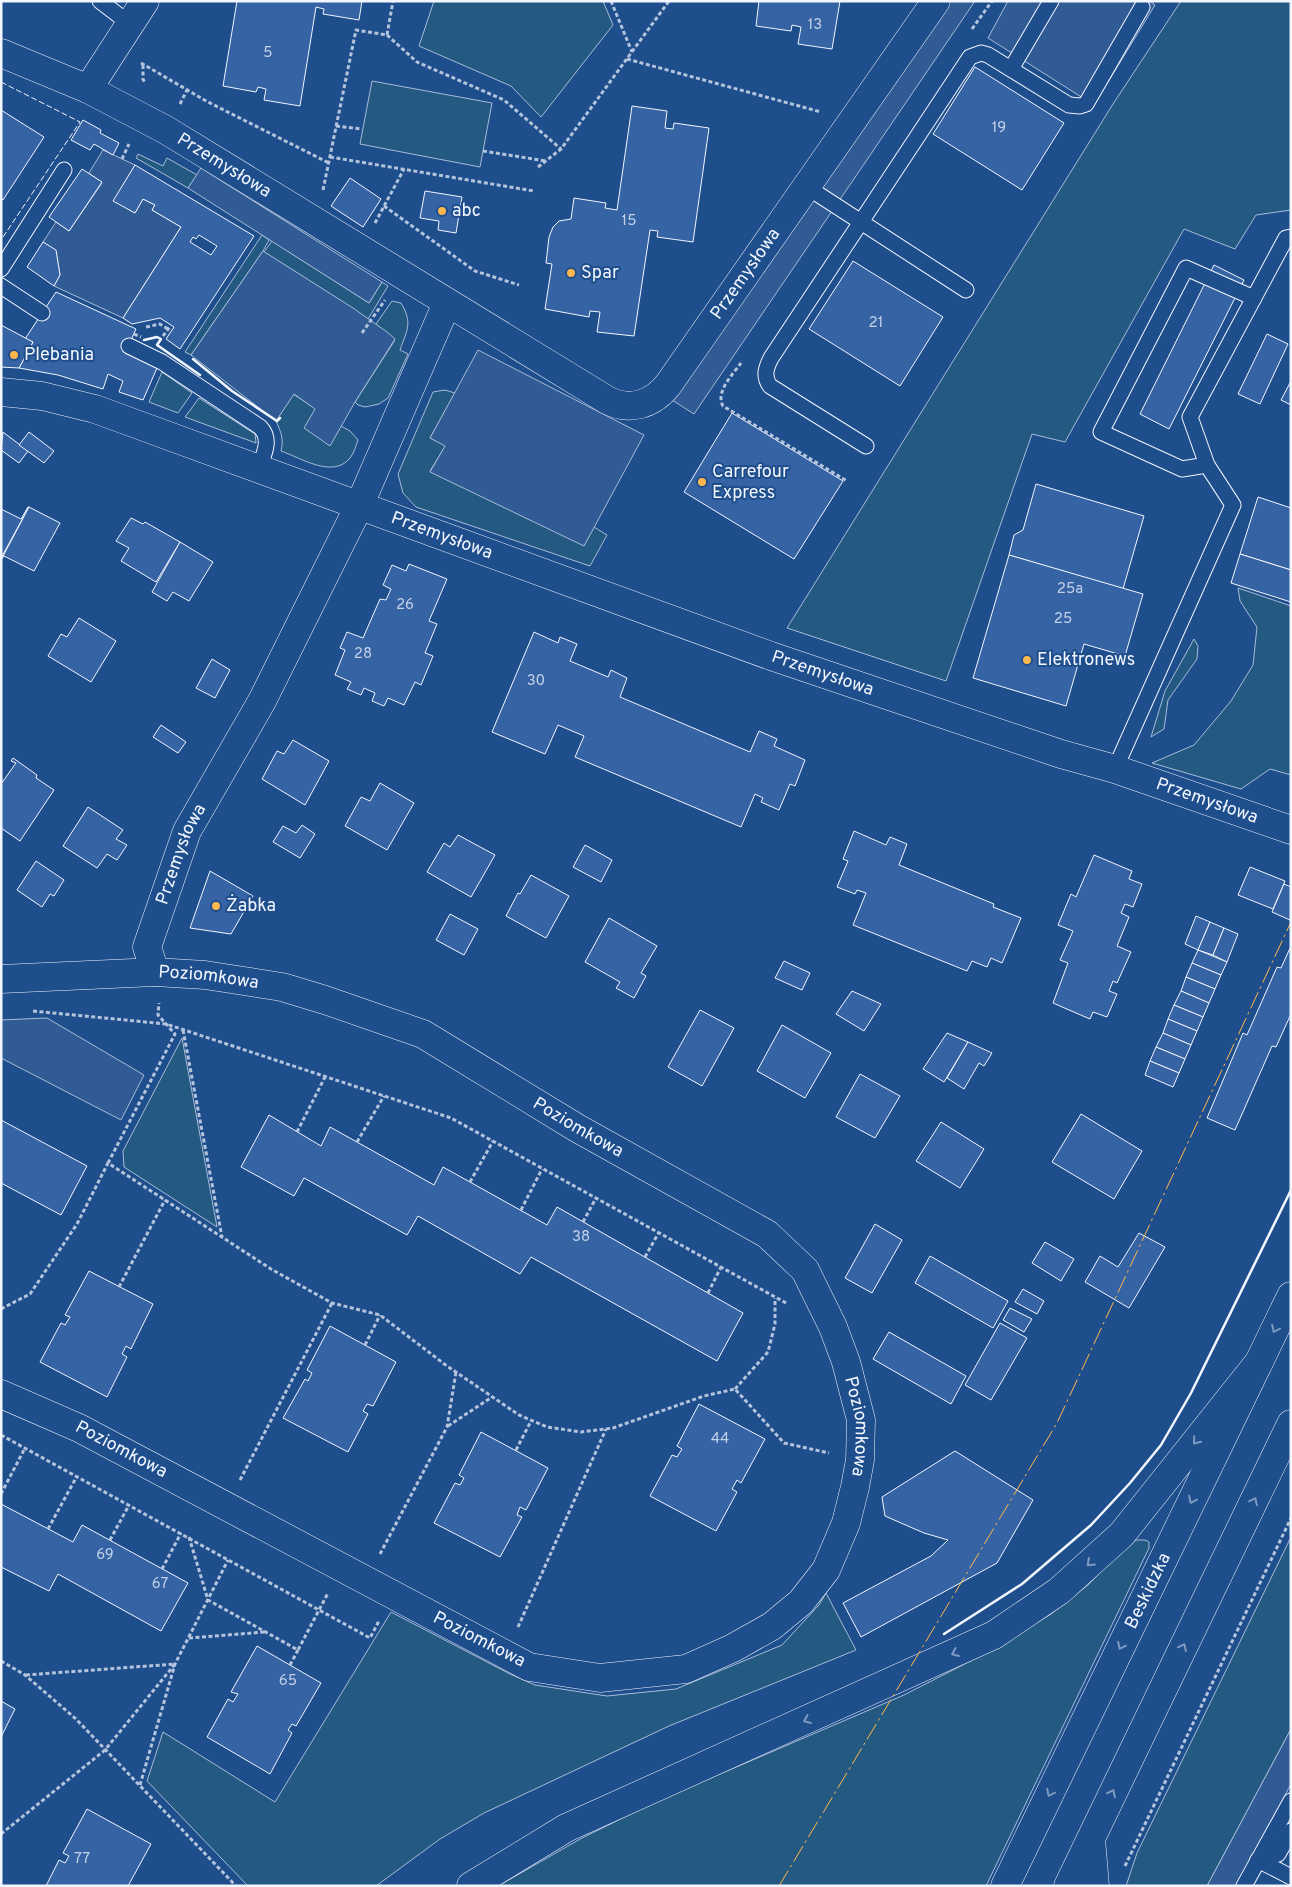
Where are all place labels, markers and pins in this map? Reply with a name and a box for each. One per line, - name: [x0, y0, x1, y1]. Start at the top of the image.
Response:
- place label: abc: [452, 200, 481, 223]
- marker: abc: [436, 205, 448, 217]
- place label: Spar: [581, 262, 619, 285]
- marker: Spar: [565, 267, 577, 279]
- place label: Plebania: [24, 344, 94, 367]
- marker: Plebania: [8, 349, 20, 361]
- place label: Carrefour Express: [712, 461, 789, 505]
- marker: Carrefour Express: [696, 476, 708, 488]
- place label: Elektronews: [1037, 649, 1135, 672]
- marker: Elektronews: [1021, 654, 1033, 666]
- place label: Żabka: [226, 893, 276, 918]
- marker: Żabka: [210, 900, 222, 912]

